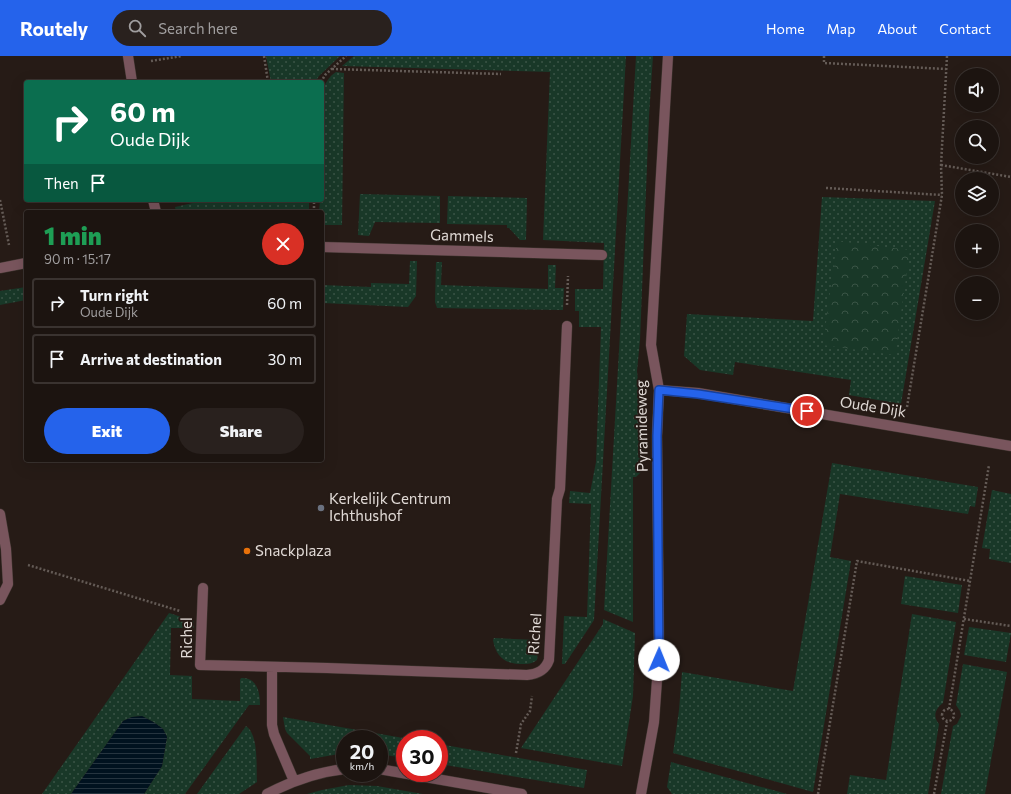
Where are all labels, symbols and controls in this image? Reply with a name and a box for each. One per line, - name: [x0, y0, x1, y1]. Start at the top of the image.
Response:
- search box: [112, 10, 392, 46]
- text: Routely: [20, 17, 88, 40]
- icon: search: [126, 17, 148, 39]
- text: Search here: [158, 19, 238, 37]
- text: Home: [766, 20, 805, 37]
- text: Map: [827, 20, 855, 37]
- text: About: [877, 20, 917, 37]
- text: Contact: [939, 20, 991, 37]
- map controls: [955, 68, 999, 320]
- button: sound: [955, 68, 999, 112]
- text: 60 m: [110, 94, 176, 128]
- icon: right: [44, 96, 96, 148]
- button: search: [955, 120, 999, 164]
- text: Oude Dijk: [110, 128, 190, 150]
- icon: arrive: [87, 172, 109, 194]
- button: layers: [955, 172, 999, 216]
- text: Then: [44, 174, 79, 192]
- text: 1 min: [44, 221, 102, 250]
- button: close: [262, 223, 304, 265]
- button: +: [955, 224, 999, 268]
- street label: Gammels: [430, 225, 494, 245]
- text: 90 m · 15:17: [44, 251, 111, 267]
- button: −: [955, 276, 999, 320]
- text: Turn right: [80, 286, 149, 304]
- icon: right: [46, 292, 68, 314]
- text: 60 m: [267, 294, 302, 312]
- text: Oude Dijk: [80, 304, 138, 320]
- icon: arrive: [46, 348, 68, 370]
- text: Arrive at destination: [80, 350, 222, 368]
- text: 30 m: [268, 350, 302, 368]
- street label: Pyramideweg: [631, 380, 651, 472]
- street label: Oude Dijk: [839, 392, 908, 420]
- pin: [790, 394, 824, 428]
- icon: arrive: [796, 400, 818, 422]
- button: Exit: [44, 408, 170, 454]
- button: Share: [178, 408, 304, 454]
- place label: Kerkelijk Centrum Ichthushof: [329, 489, 451, 524]
- marker: Kerkelijk Centrum Ichthushof: [316, 503, 326, 513]
- place label: Snackplaza: [255, 541, 332, 559]
- marker: Snackplaza: [242, 546, 252, 556]
- street label: Richel: [524, 613, 544, 655]
- street label: Richel: [177, 617, 195, 659]
- position arrow: [638, 639, 680, 681]
- speed limit sign: 30: [396, 730, 448, 782]
- text: 20: [350, 739, 374, 763]
- text: km/h: [350, 760, 374, 772]

